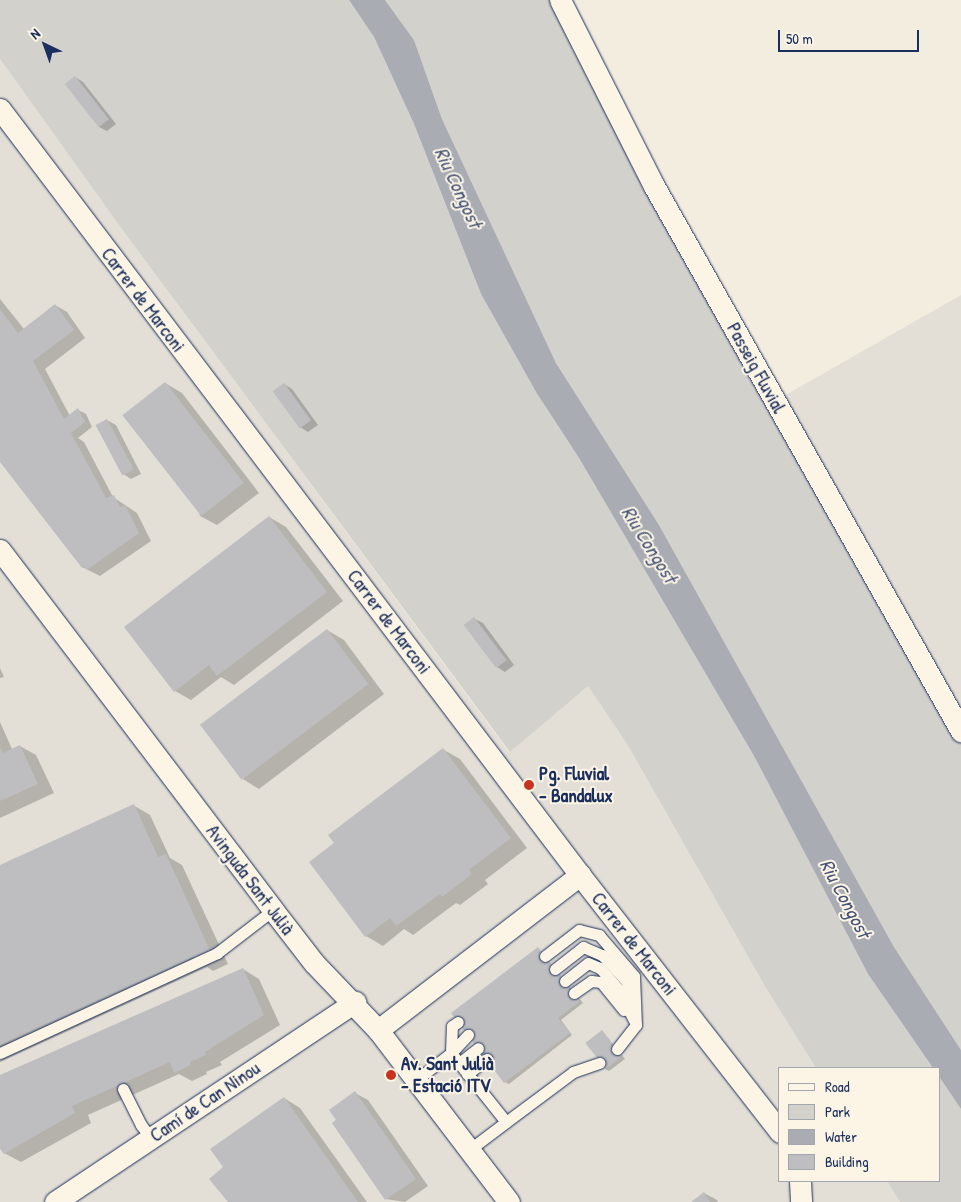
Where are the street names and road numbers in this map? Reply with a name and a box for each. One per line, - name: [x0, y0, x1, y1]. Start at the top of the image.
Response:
- street label: Carrer de Marconi: [96, 243, 190, 357]
- street label: Passeig Fluvial: [722, 319, 790, 417]
- street label: Carrer de Marconi: [342, 565, 436, 679]
- street label: Avinguda Sant Julià: [201, 820, 299, 940]
- street label: Carrer de Marconi: [587, 888, 681, 1000]
- street label: Camí de Can Ninou: [146, 1057, 264, 1147]

